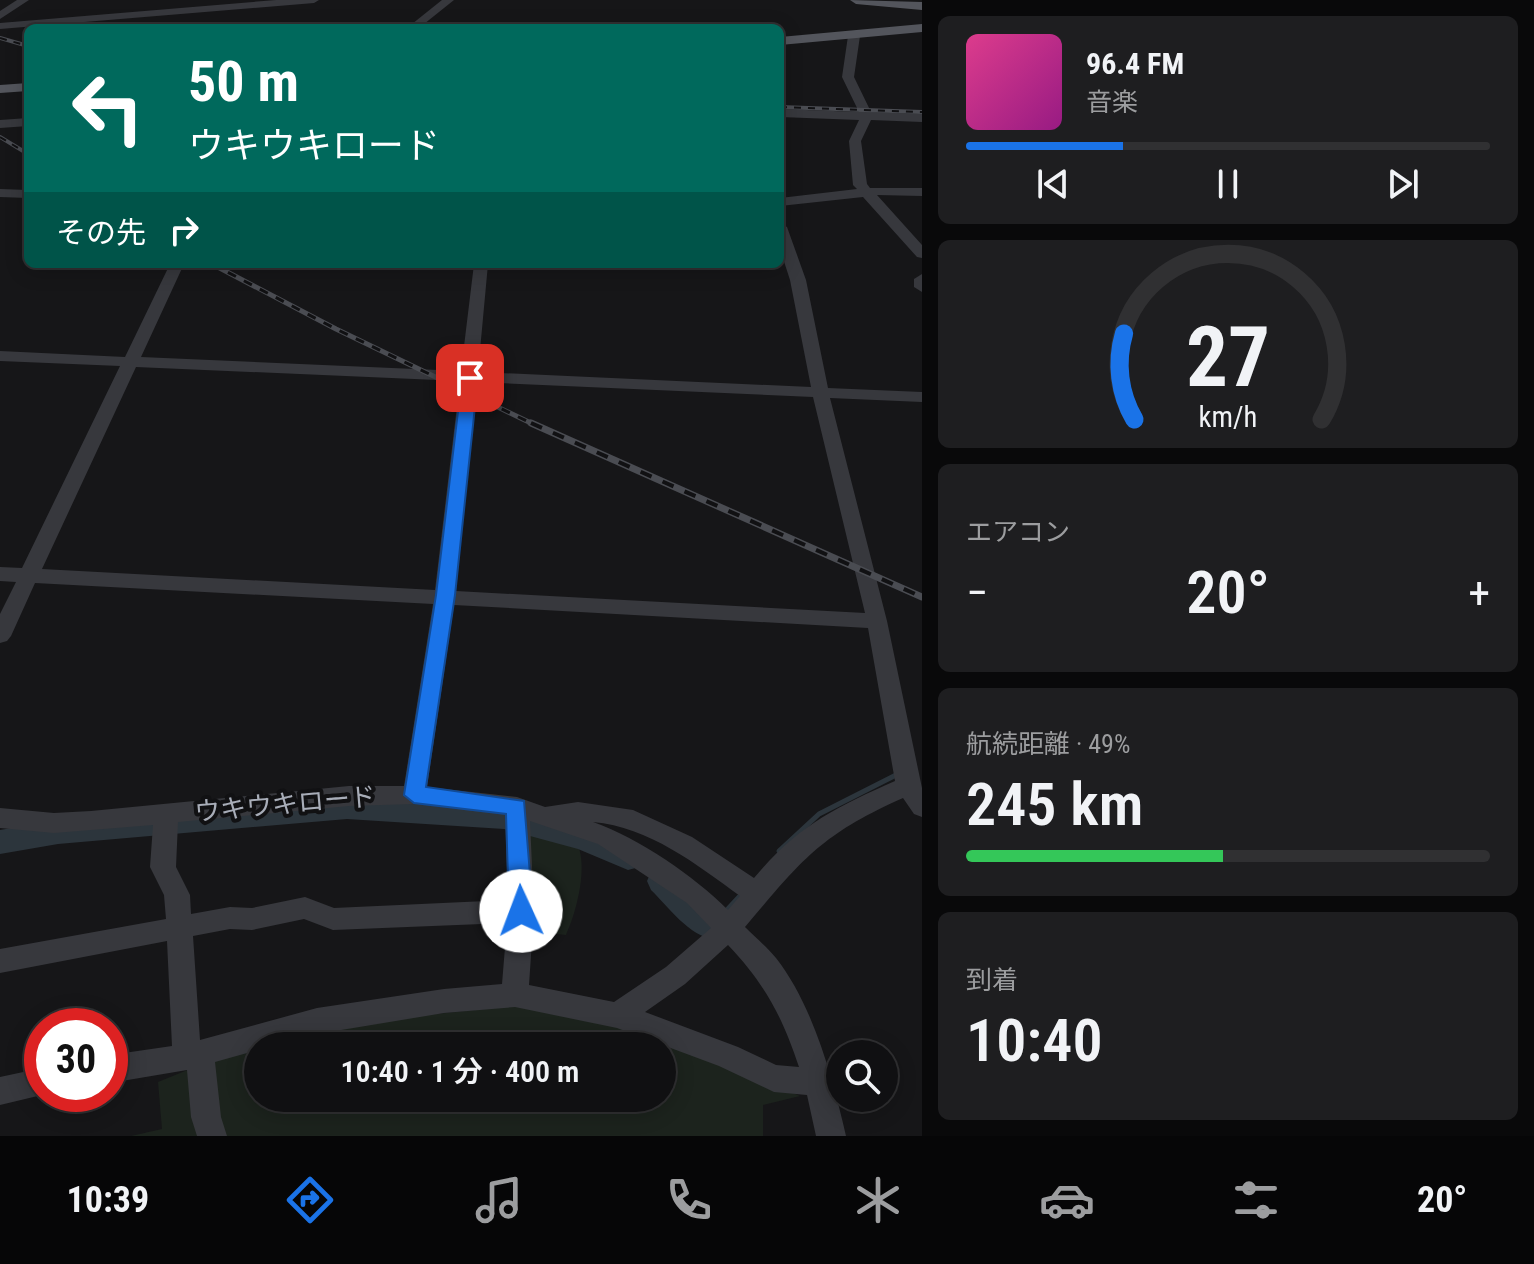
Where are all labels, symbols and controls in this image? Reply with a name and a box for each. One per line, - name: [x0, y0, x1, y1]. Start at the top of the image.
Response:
- text: 96.4 FM: [1086, 46, 1184, 81]
- text: 50 m: [188, 49, 299, 115]
- icon: left: [56, 56, 160, 160]
- text: 音楽: [1086, 87, 1138, 117]
- text: ウキウキロード: [188, 125, 440, 167]
- icon: previous: [1031, 162, 1075, 206]
- icon: pause: [1206, 162, 1250, 206]
- icon: next: [1381, 162, 1425, 206]
- icon: right: [162, 208, 206, 252]
- text: その先: [56, 215, 146, 250]
- text: 27: [1186, 309, 1270, 406]
- pin: [436, 344, 504, 412]
- icon: arrive: [448, 356, 492, 400]
- text: km/h: [1199, 400, 1257, 434]
- text: エアコン: [966, 517, 1070, 547]
- text: 20°: [1186, 557, 1270, 628]
- text: −: [966, 567, 988, 619]
- text: +: [1468, 567, 1490, 619]
- text: 航続距離 · 49%: [966, 729, 1130, 759]
- text: 245 km: [966, 769, 1143, 840]
- street label: ウキウキロード: [193, 781, 377, 827]
- position arrow: [479, 869, 563, 953]
- text: 到着: [966, 965, 1018, 995]
- text: 10:40: [966, 1005, 1103, 1076]
- speed limit sign: 30: [24, 1008, 128, 1112]
- map controls: [826, 1040, 898, 1112]
- button: search: [826, 1040, 898, 1112]
- text: 10:40 · 1 分 · 400 m: [341, 1054, 579, 1089]
- icon: directions: [282, 1172, 338, 1228]
- icon: music: [471, 1172, 527, 1228]
- icon: phone: [661, 1172, 717, 1228]
- icon: climate: [850, 1172, 906, 1228]
- icon: car: [1039, 1172, 1095, 1228]
- icon: filters: [1228, 1172, 1284, 1228]
- text: 10:39: [67, 1179, 149, 1221]
- text: 20°: [1417, 1179, 1467, 1221]

